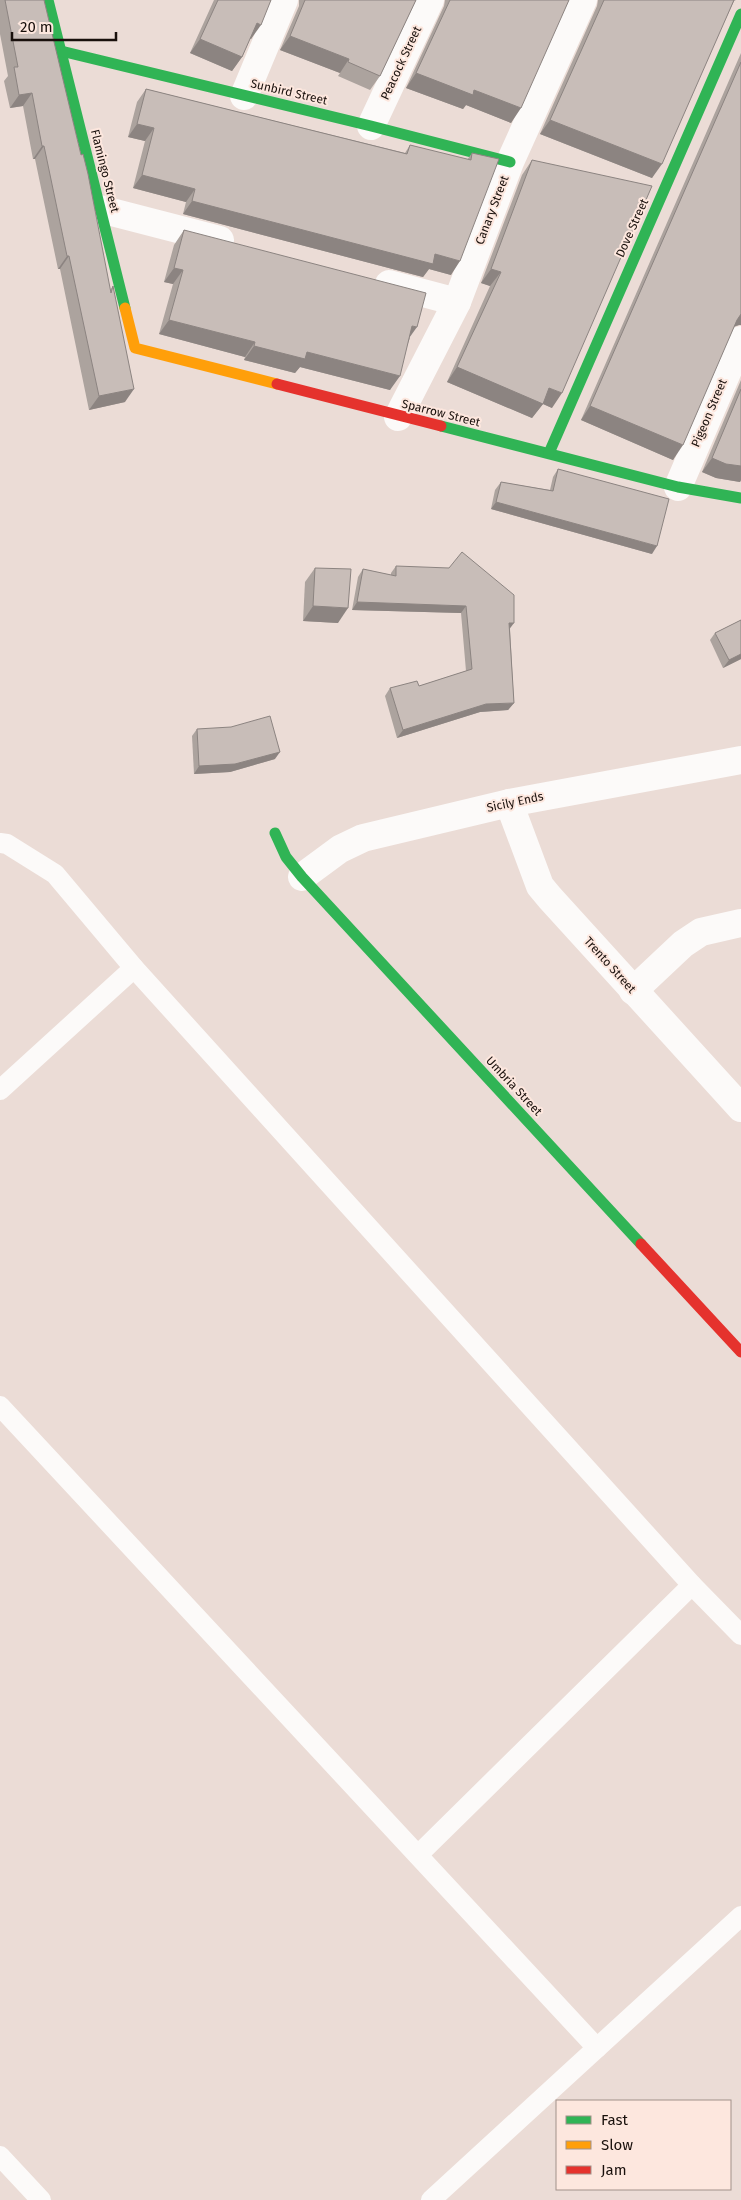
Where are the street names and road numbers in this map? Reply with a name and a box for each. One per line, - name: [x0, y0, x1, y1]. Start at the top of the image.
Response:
- street label: Peacock Street: [378, 23, 424, 102]
- street label: Sunbird Street: [249, 76, 329, 108]
- street label: Flamingo Street: [88, 128, 122, 215]
- street label: Canary Street: [472, 173, 512, 247]
- street label: Dove Street: [613, 196, 651, 260]
- street label: Pigeon Street: [688, 376, 730, 449]
- street label: Sparrow Street: [400, 396, 482, 430]
- street label: Sicily Ends: [485, 789, 545, 815]
- street label: Trento Street: [581, 934, 639, 996]
- street label: Umbria Street: [483, 1054, 545, 1119]

